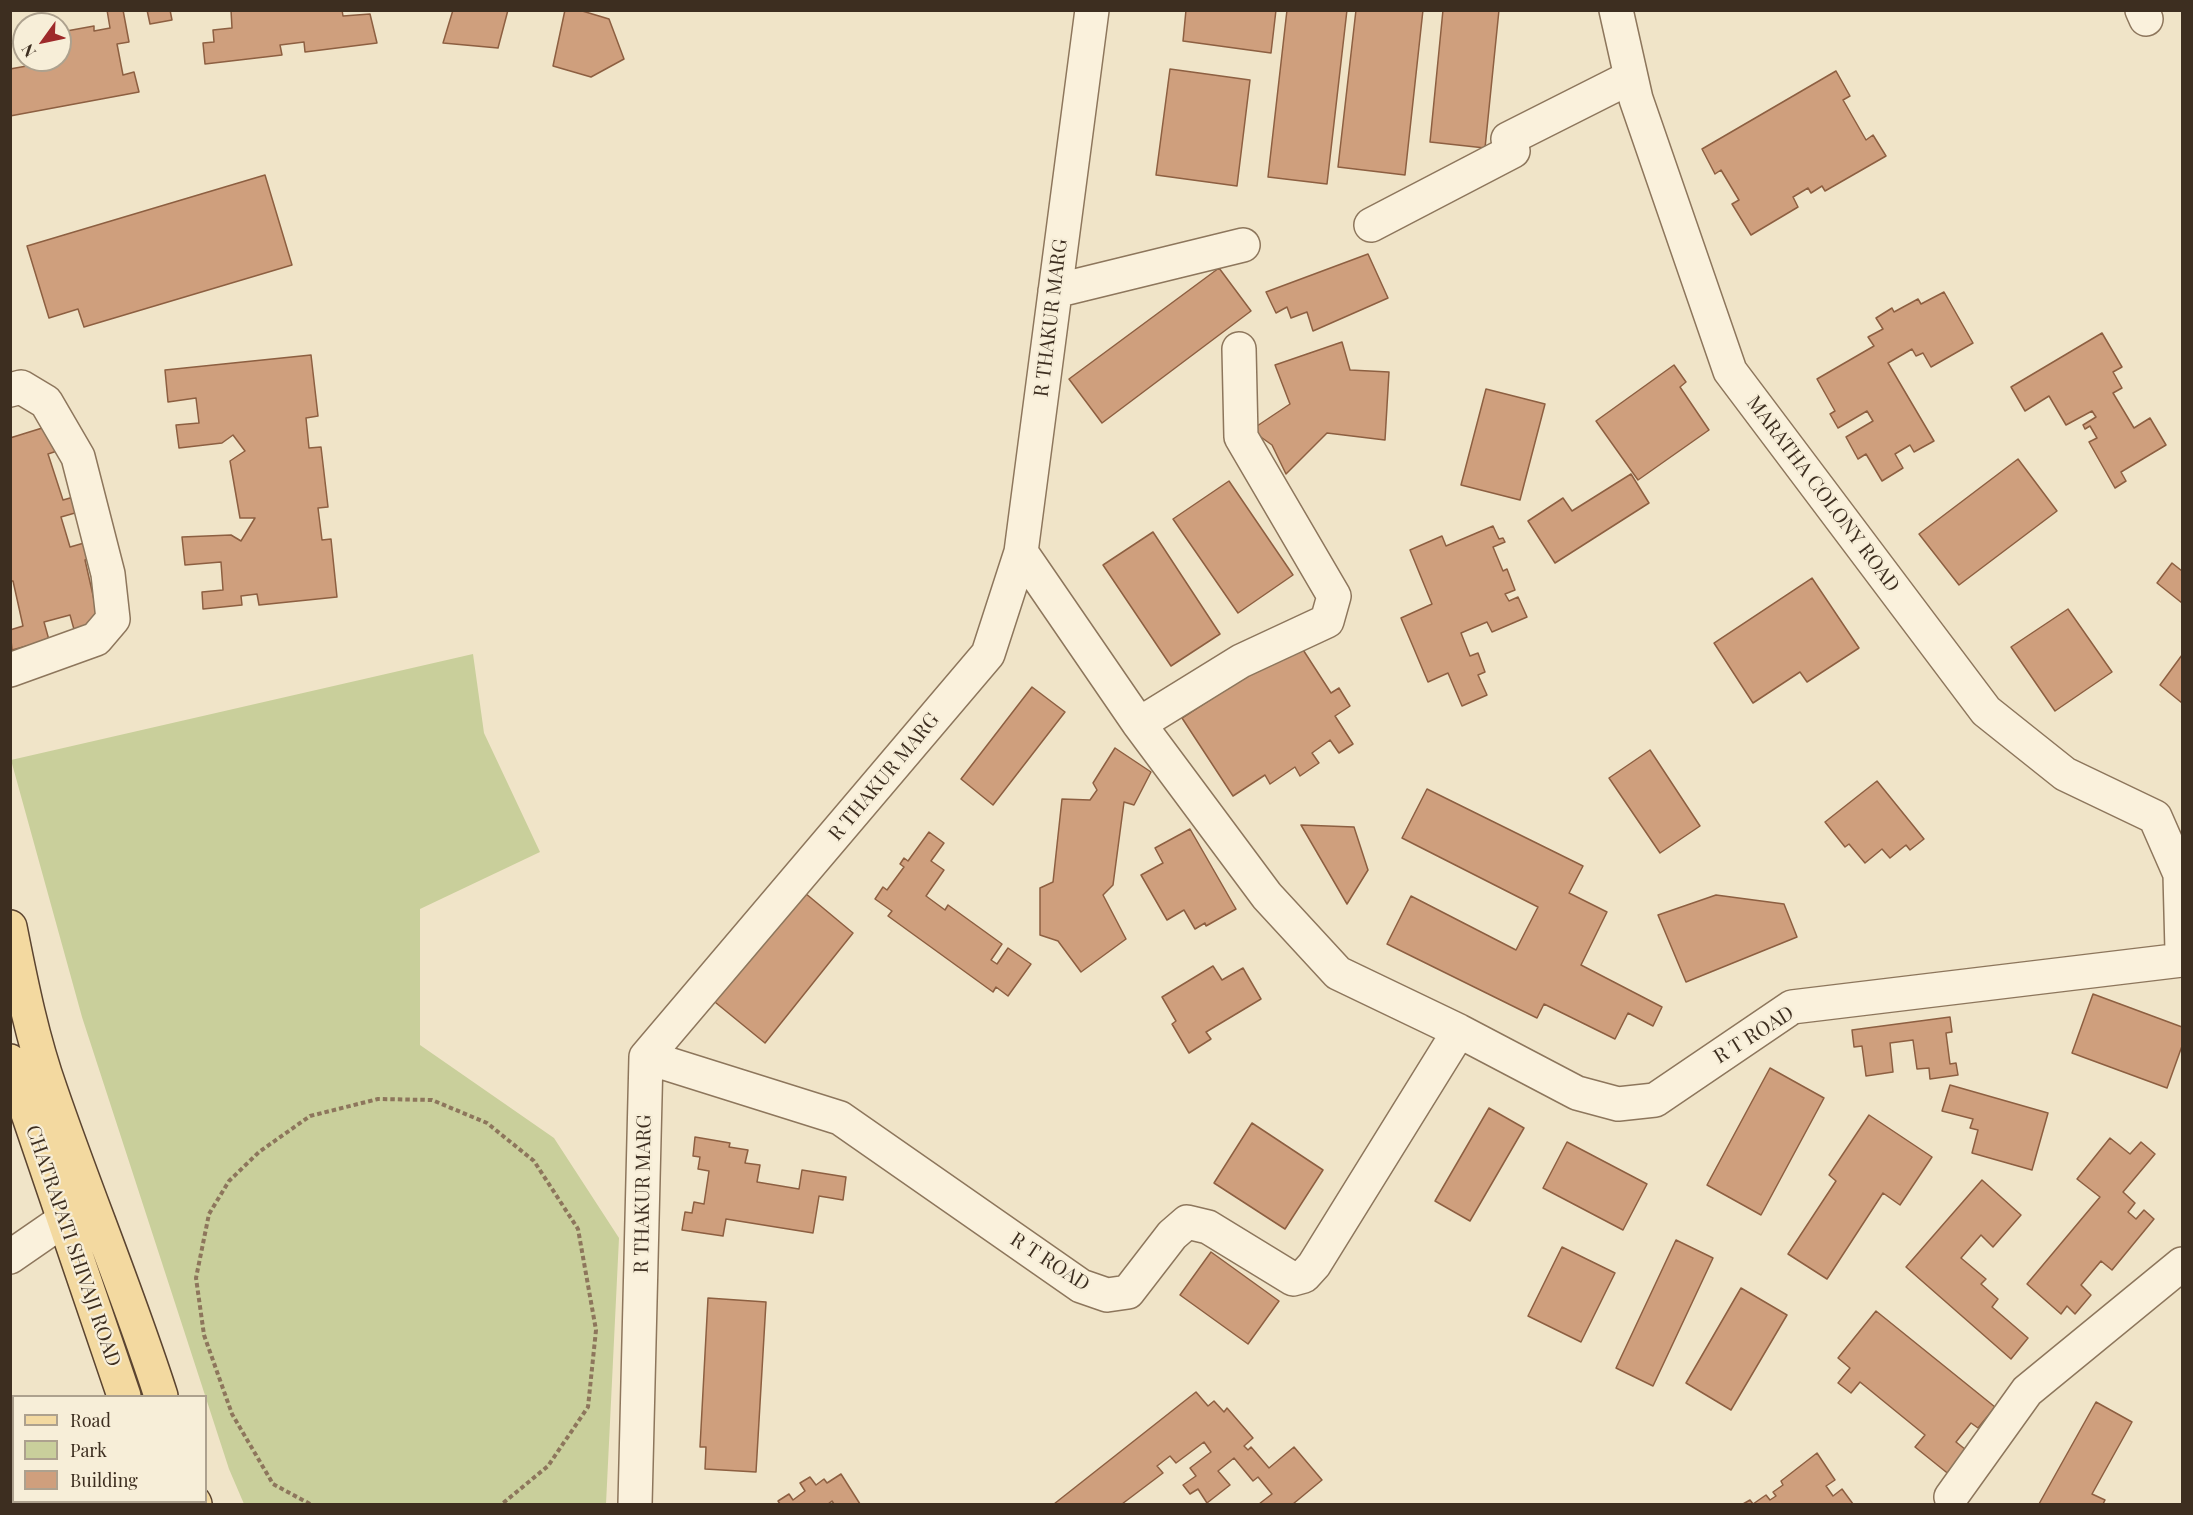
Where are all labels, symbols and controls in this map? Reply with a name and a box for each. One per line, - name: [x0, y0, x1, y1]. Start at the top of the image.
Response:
- north arrow: [12, 12, 72, 72]
- text: N: [16, 40, 40, 62]
- street label: R THAKUR MARG: [1029, 238, 1073, 398]
- street label: MARATHA COLONY ROAD: [1741, 391, 1905, 597]
- street label: R THAKUR MARG: [824, 708, 944, 846]
- street label: R T ROAD: [1710, 1001, 1798, 1069]
- street label: R THAKUR MARG: [630, 1114, 656, 1274]
- street label: CHATRAPATI SHIVAJI ROAD: [20, 1122, 126, 1370]
- street label: R T ROAD: [1006, 1228, 1094, 1296]
- legend: [12, 1395, 207, 1503]
- text: Road: [70, 1408, 111, 1432]
- text: Park: [70, 1438, 107, 1462]
- text: Building: [70, 1468, 138, 1492]

